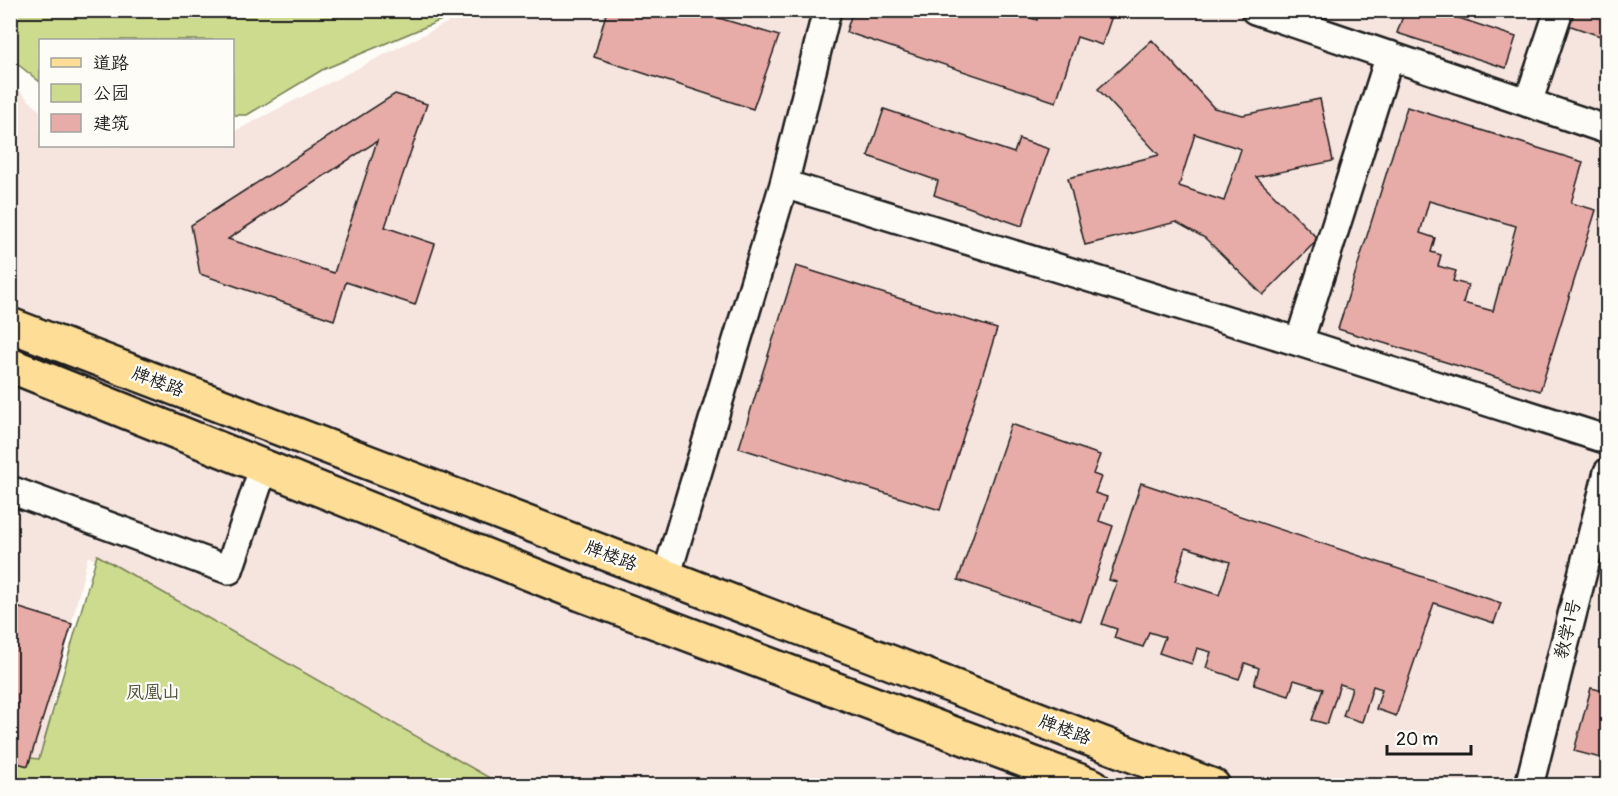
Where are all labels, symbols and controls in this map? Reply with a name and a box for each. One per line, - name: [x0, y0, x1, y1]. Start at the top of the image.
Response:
- legend: [39, 39, 234, 147]
- text: 道路: [93, 52, 129, 75]
- text: 公园: [93, 82, 129, 105]
- text: 建筑: [93, 112, 129, 135]
- street label: 牌楼路: [129, 362, 187, 402]
- street label: 牌楼路: [582, 536, 640, 576]
- street label: 教学1号: [1549, 597, 1587, 661]
- park label: 凤凰山: [126, 681, 180, 704]
- street label: 牌楼路: [1036, 710, 1094, 750]
- scale bar: [1387, 718, 1471, 756]
- text: 20 m: [1396, 728, 1438, 751]

